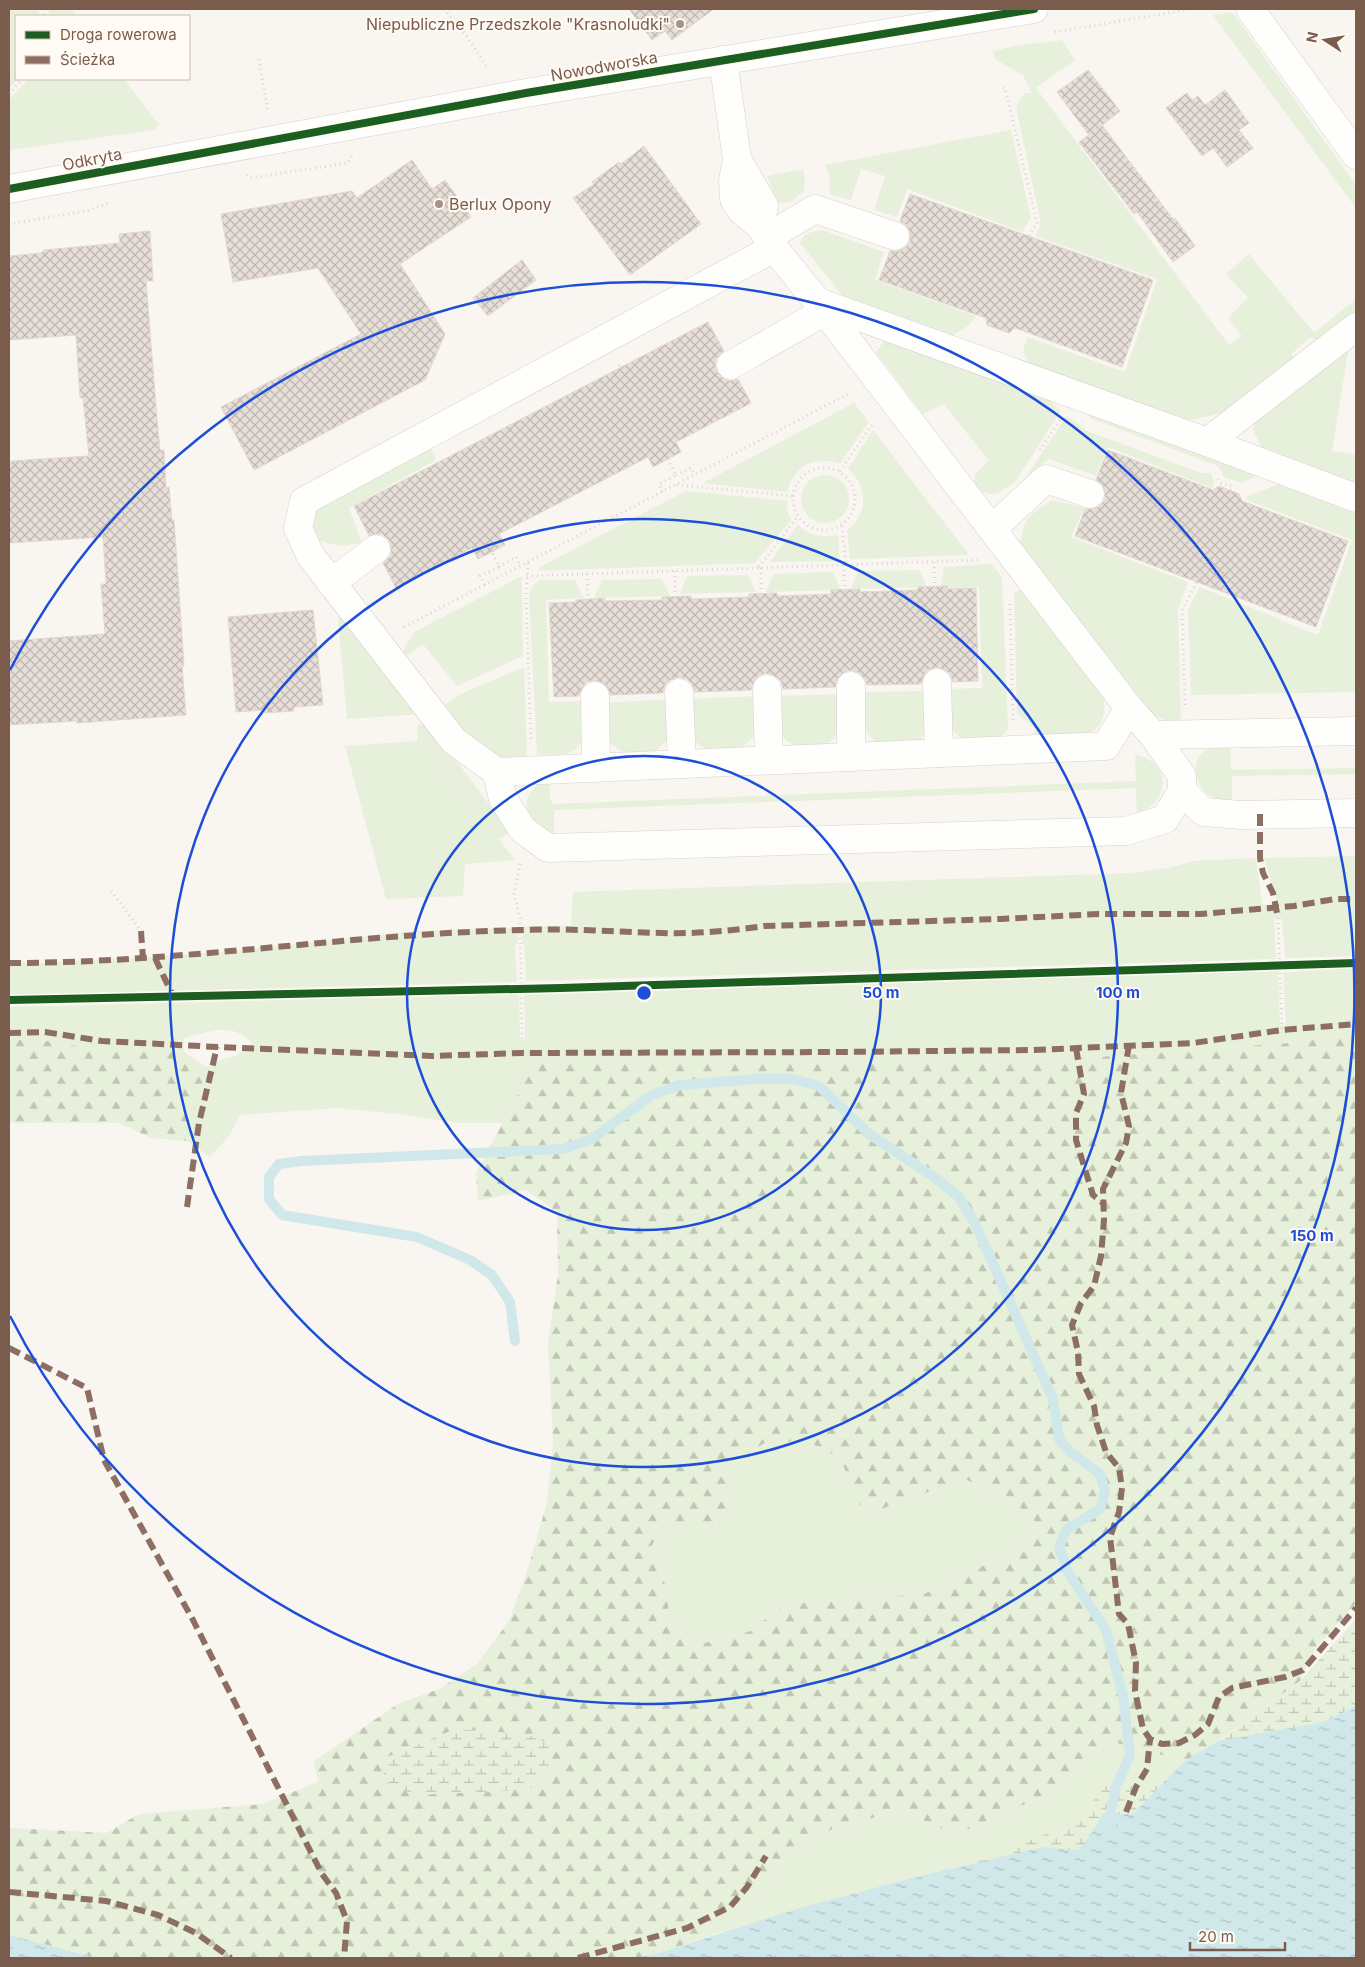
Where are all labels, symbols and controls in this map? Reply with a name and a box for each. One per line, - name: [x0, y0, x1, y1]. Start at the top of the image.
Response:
- place label: Niepubliczne Przedszkole "Krasnoludki": [366, 14, 670, 34]
- legend: [15, 15, 190, 80]
- north arrow: [1300, 15, 1350, 65]
- marker: Niepubliczne Przedszkole "Krasnoludki": [674, 18, 686, 30]
- text: Droga rowerowa: [60, 25, 177, 44]
- text: N: [1302, 30, 1321, 44]
- street label: Nowodworska: [549, 47, 659, 85]
- text: Ścieżka: [60, 50, 115, 69]
- street label: Odkryta: [60, 143, 124, 175]
- place label: Berlux Opony: [449, 194, 551, 214]
- marker: Berlux Opony: [433, 198, 445, 210]
- text: 50 m: [863, 983, 899, 1002]
- text: 100 m: [1096, 983, 1140, 1002]
- centre of rings: [635, 984, 653, 1002]
- text: 150 m: [1290, 1226, 1334, 1245]
- scale bar: [1190, 1920, 1285, 1952]
- text: 20 m: [1198, 1927, 1234, 1946]

